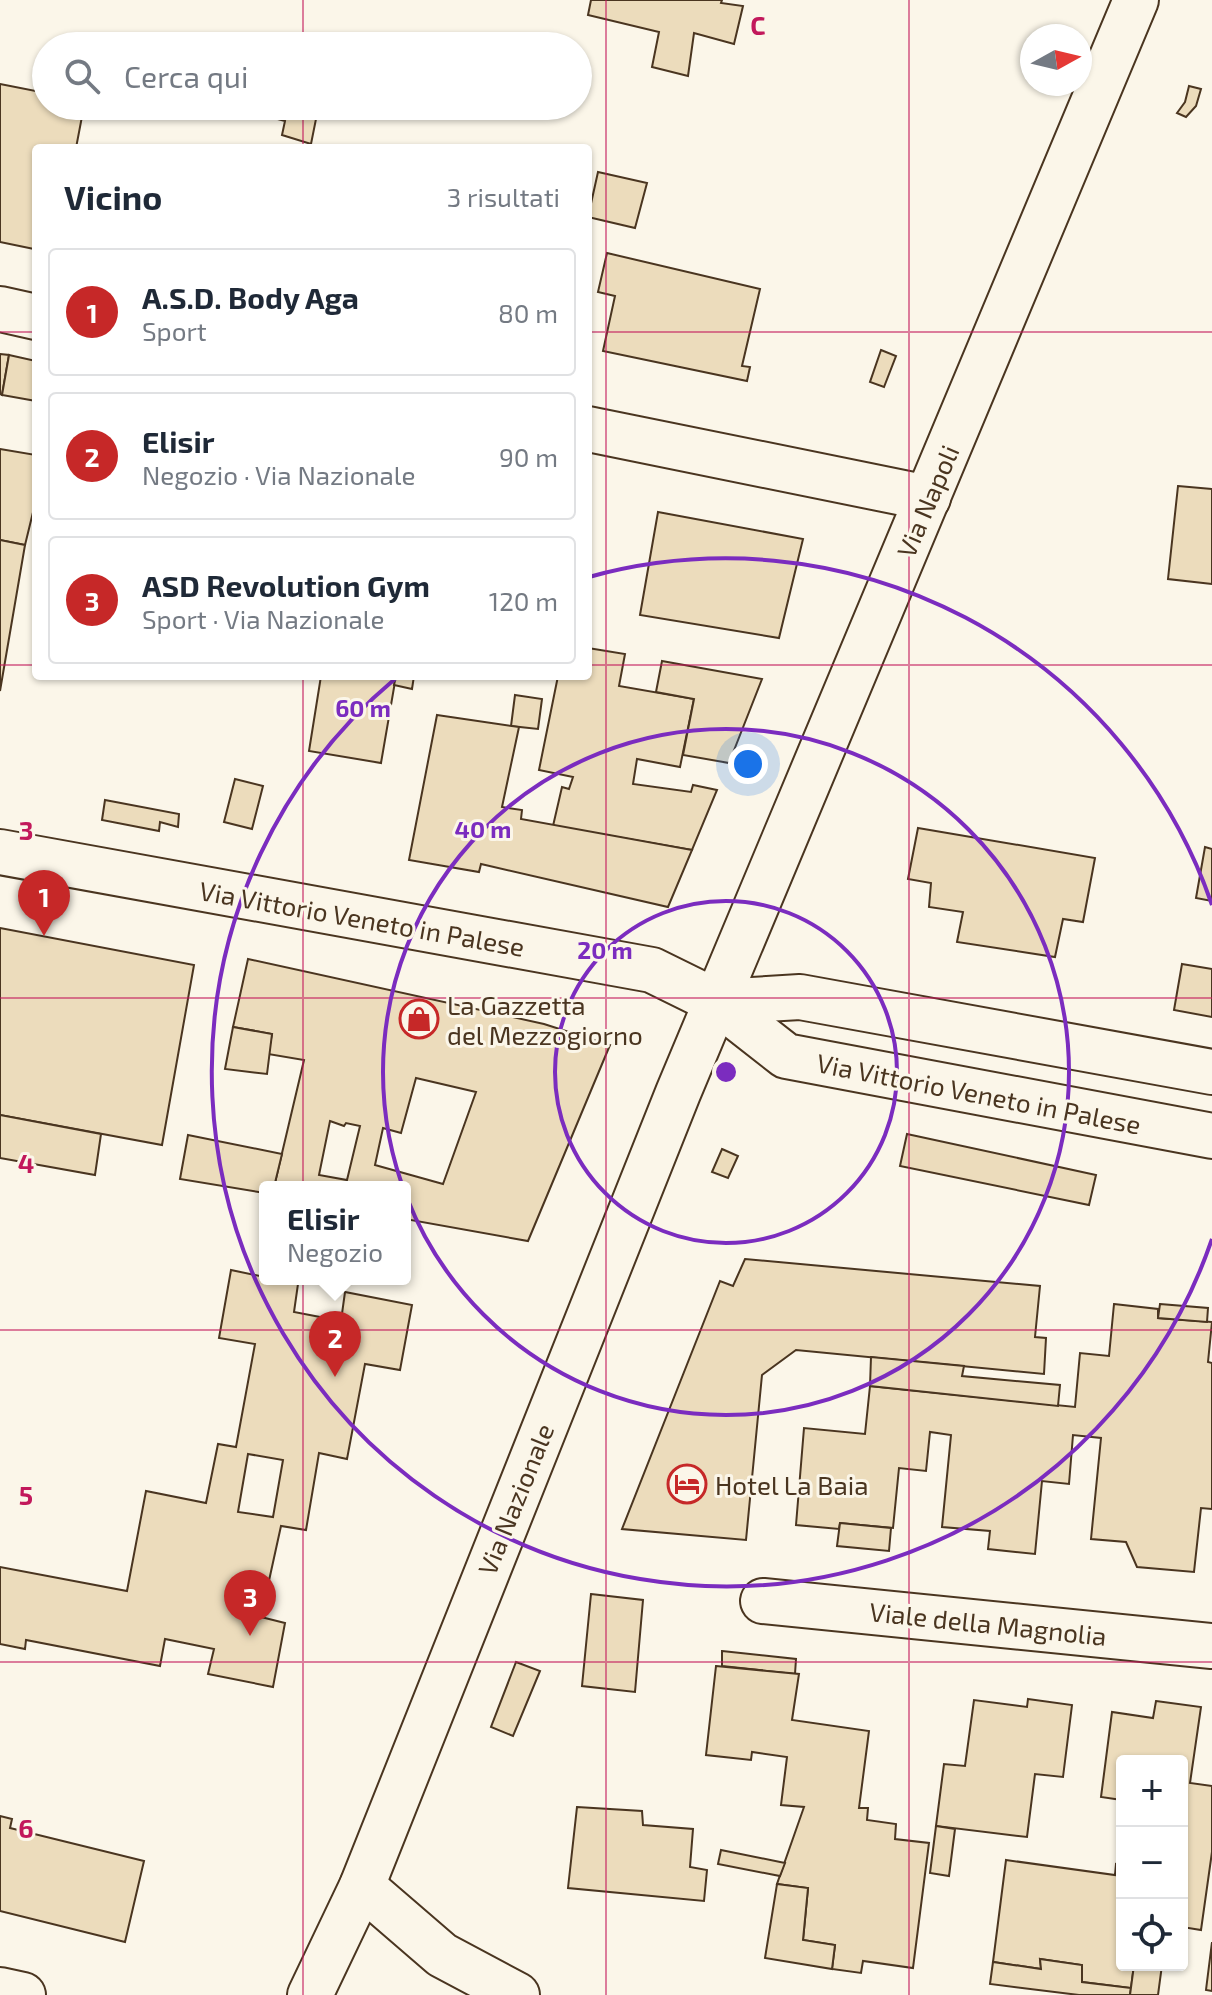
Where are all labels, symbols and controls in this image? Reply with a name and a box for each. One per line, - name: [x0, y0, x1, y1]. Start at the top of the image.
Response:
- text: C: [750, 9, 766, 40]
- north arrow: [1020, 24, 1092, 96]
- search box: [32, 32, 592, 120]
- icon: search: [60, 54, 104, 98]
- text: Cerca qui: [124, 58, 248, 94]
- text: Vicino: [64, 176, 162, 217]
- text: 3 risultati: [447, 181, 560, 212]
- text: A.S.D. Body Aga: [142, 279, 359, 315]
- text: 1: [86, 297, 98, 328]
- text: 80 m: [498, 297, 558, 328]
- text: Sport: [142, 315, 207, 346]
- text: Elisir: [142, 423, 214, 459]
- street label: Via Napoli: [889, 440, 965, 562]
- text: 2: [84, 441, 100, 472]
- text: 90 m: [499, 441, 558, 472]
- text: Negozio · Via Nazionale: [142, 459, 416, 490]
- text: ASD Revolution Gym: [142, 567, 430, 603]
- text: 3: [85, 585, 99, 616]
- text: 120 m: [489, 585, 558, 616]
- text: Sport · Via Nazionale: [142, 603, 384, 634]
- text: 60 m: [335, 693, 391, 722]
- your location: [728, 744, 768, 784]
- text: 3: [19, 814, 33, 845]
- text: 40 m: [455, 814, 511, 843]
- pin: 1: [18, 870, 70, 936]
- street label: Via Vittorio Veneto in Palese: [197, 874, 527, 962]
- text: 20 m: [577, 935, 633, 964]
- place label: La Gazzetta del Mezzogiorno: [447, 989, 643, 1050]
- shop icon: La Gazzetta del Mezzogiorno: [398, 998, 440, 1040]
- street label: Via Vittorio Veneto in Palese: [814, 1046, 1144, 1140]
- centre of rings: [712, 1058, 740, 1086]
- text: 4: [18, 1147, 34, 1178]
- popup: [259, 1181, 411, 1285]
- text: Elisir: [287, 1200, 360, 1236]
- text: Negozio: [287, 1236, 383, 1267]
- pin: 2: [309, 1311, 361, 1377]
- street label: Via Nazionale: [471, 1419, 559, 1579]
- hotel icon: Hotel La Baia: [666, 1463, 708, 1505]
- place label: Hotel La Baia: [715, 1469, 868, 1500]
- text: 5: [19, 1479, 33, 1510]
- pin: 3: [224, 1570, 276, 1636]
- street label: Viale della Magnolia: [868, 1595, 1108, 1651]
- map controls: [1116, 1755, 1188, 1971]
- button: +: [1116, 1755, 1188, 1827]
- text: 6: [18, 1812, 34, 1843]
- button: −: [1116, 1827, 1188, 1899]
- button: locate: [1116, 1899, 1188, 1971]

